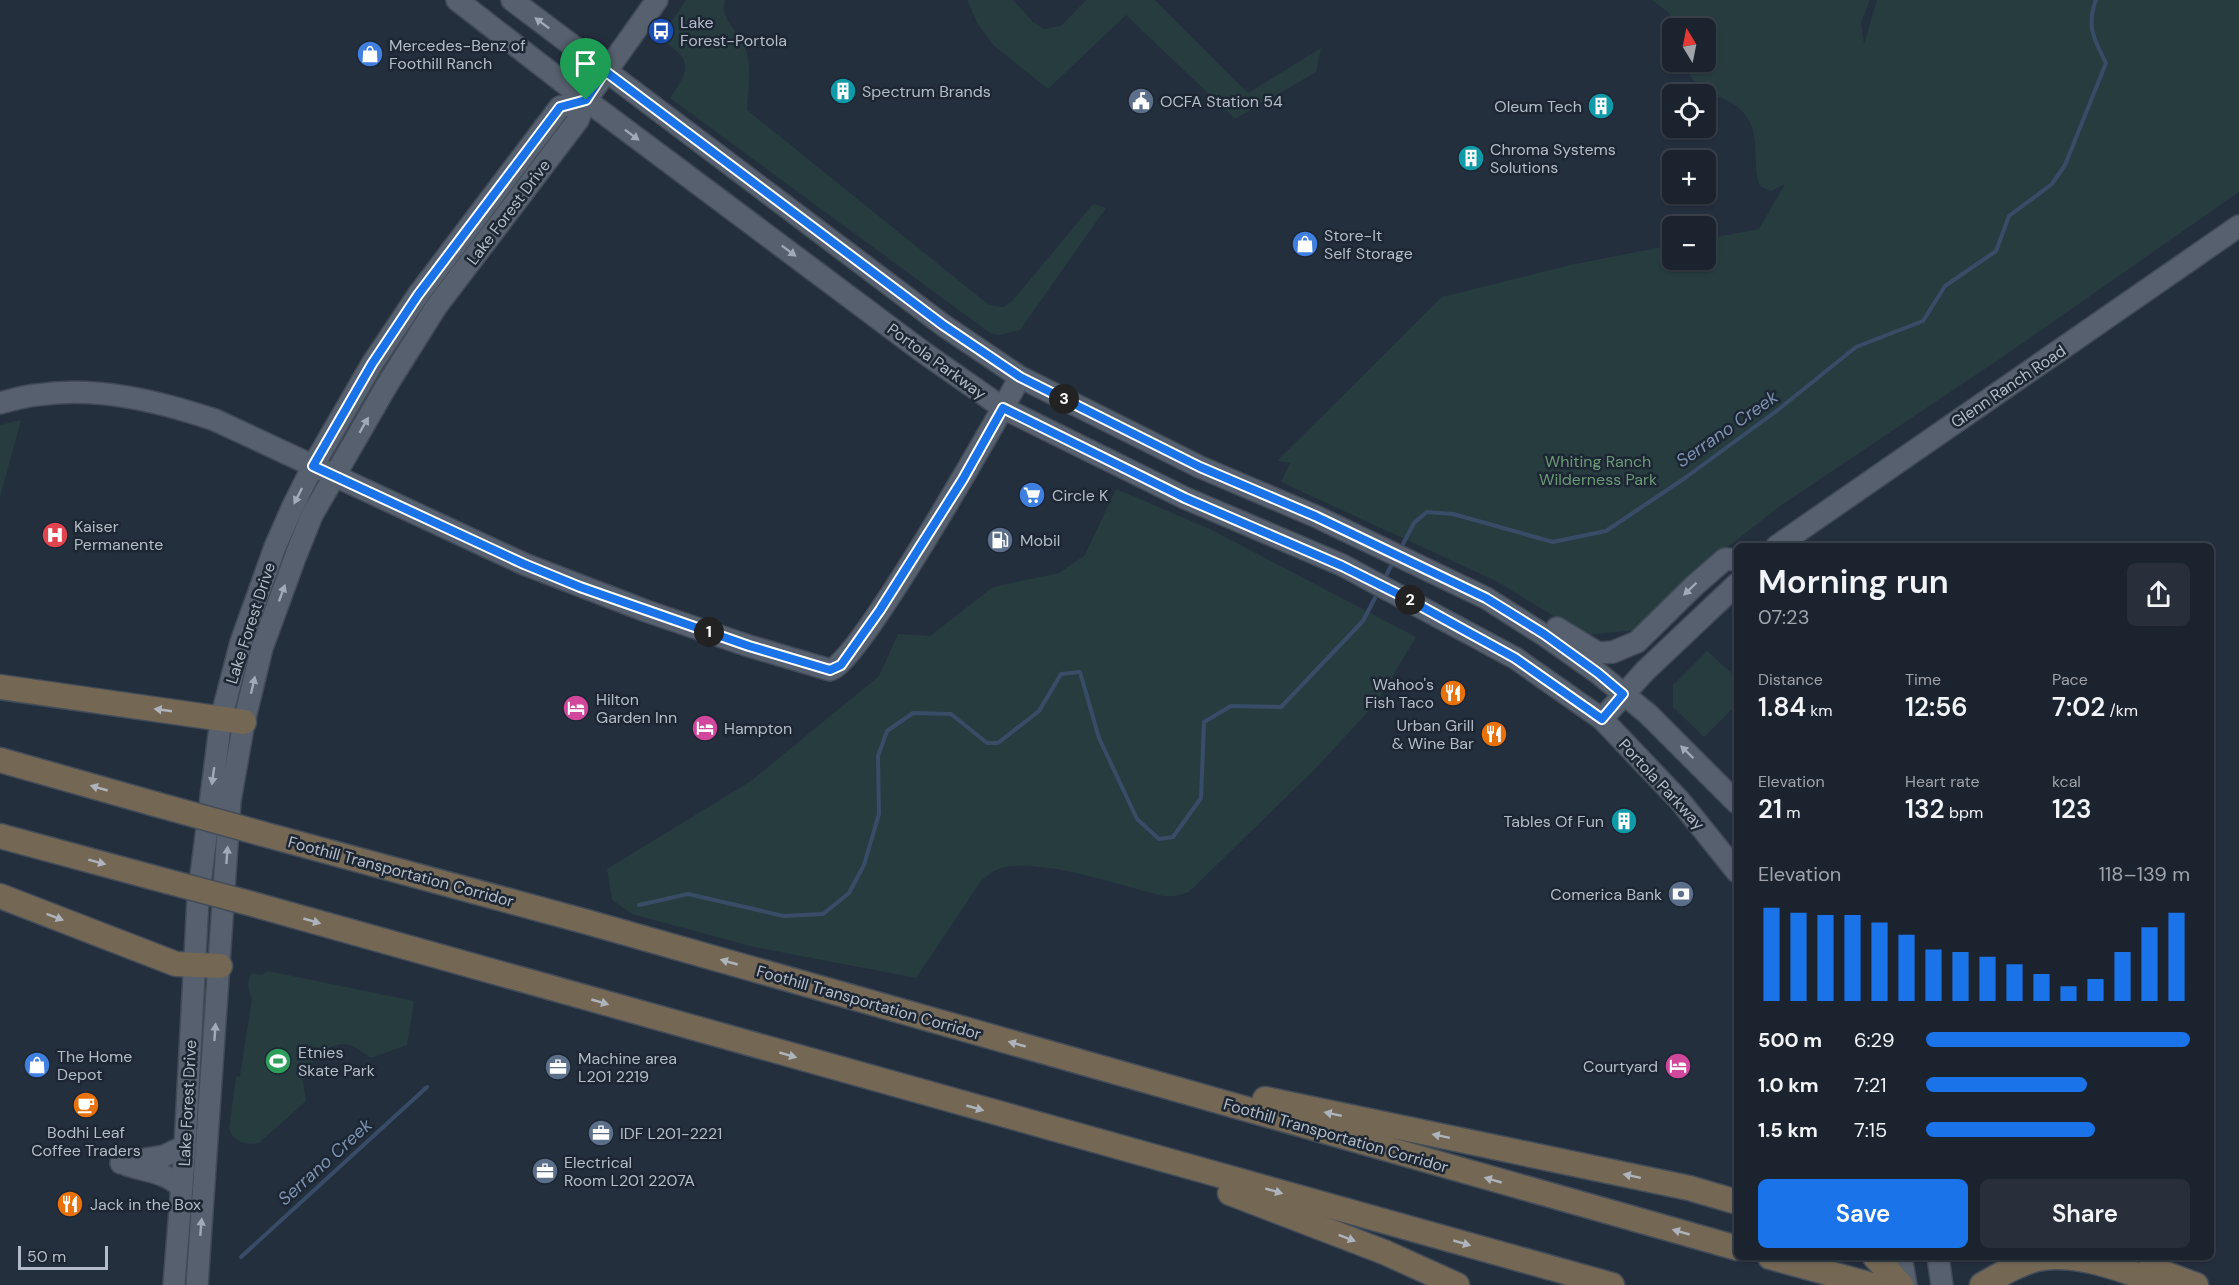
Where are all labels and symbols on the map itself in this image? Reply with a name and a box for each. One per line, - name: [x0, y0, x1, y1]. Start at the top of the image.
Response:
- place label: Lake Forest-Portola: [680, 12, 787, 51]
- bus stop icon: Lake Forest-Portola: [646, 16, 676, 46]
- one-way arrow: [534, 17, 549, 29]
- north arrow: [1662, 18, 1716, 72]
- place label: Mercedes-Benz of Foothill Ranch: [389, 35, 526, 74]
- pin: [560, 38, 611, 100]
- shop icon: Mercedes-Benz of Foothill Ranch: [355, 39, 385, 69]
- building icon: Spectrum Brands: [828, 76, 858, 106]
- place label: Spectrum Brands: [862, 81, 991, 102]
- public building icon: OCFA Station 54: [1126, 86, 1156, 116]
- place label: OCFA Station 54: [1160, 91, 1283, 112]
- building icon: Oleum Tech: [1586, 91, 1616, 121]
- place label: Oleum Tech: [1494, 96, 1582, 117]
- one-way arrow: [625, 128, 640, 140]
- place label: Chroma Systems Solutions: [1490, 139, 1616, 178]
- building icon: Chroma Systems Solutions: [1456, 143, 1486, 173]
- street label: Lake Forest Drive: [462, 155, 555, 269]
- place label: Store-It Self Storage: [1324, 225, 1413, 264]
- shop icon: Store-It Self Storage: [1290, 229, 1320, 259]
- one-way arrow: [780, 245, 796, 257]
- street label: Portola Parkway: [883, 318, 990, 404]
- street label: Glenn Ranch Road: [1947, 340, 2070, 433]
- pin: 3: [1049, 384, 1079, 414]
- water label: Serrano Creek: [1671, 385, 1783, 473]
- one-way arrow: [358, 417, 369, 433]
- park label: Whiting Ranch Wilderness Park: [1539, 451, 1657, 490]
- supermarket icon: Circle K: [1017, 480, 1047, 510]
- place label: Circle K: [1052, 485, 1108, 506]
- one-way arrow: [293, 487, 303, 504]
- place label: Kaiser Permanente: [74, 516, 163, 555]
- hospital icon: Kaiser Permanente: [40, 520, 70, 550]
- fuel station icon: Mobil: [985, 525, 1015, 555]
- place label: Mobil: [1020, 530, 1060, 551]
- street label: Lake Forest Drive: [221, 560, 280, 687]
- one-way arrow: [1684, 582, 1698, 596]
- one-way arrow: [277, 584, 287, 602]
- pin: 2: [1395, 585, 1425, 615]
- pin: 1: [694, 617, 724, 647]
- place label: Wahoo's Fish Taco: [1365, 674, 1434, 713]
- one-way arrow: [249, 675, 258, 694]
- restaurant icon: Wahoo's Fish Taco: [1438, 678, 1468, 708]
- place label: Hilton Garden Inn: [596, 689, 677, 728]
- hotel icon: Hilton Garden Inn: [561, 693, 591, 723]
- one-way arrow: [154, 706, 173, 715]
- hotel icon: Hampton: [690, 713, 720, 743]
- place label: Urban Grill & Wine Bar: [1392, 715, 1474, 754]
- place label: Hampton: [724, 718, 792, 739]
- restaurant icon: Urban Grill & Wine Bar: [1479, 719, 1509, 749]
- street label: Portola Parkway: [1614, 734, 1709, 834]
- one-way arrow: [1680, 745, 1694, 759]
- one-way arrow: [209, 767, 218, 786]
- one-way arrow: [90, 783, 108, 792]
- building icon: Tables Of Fun: [1609, 806, 1639, 836]
- place label: Tables Of Fun: [1504, 811, 1604, 832]
- street label: Foothill Transportation Corridor: [286, 831, 516, 912]
- one-way arrow: [222, 846, 231, 865]
- one-way arrow: [88, 858, 106, 867]
- bank icon: Comerica Bank: [1666, 879, 1696, 909]
- place label: Comerica Bank: [1550, 884, 1662, 905]
- one-way arrow: [46, 912, 64, 922]
- one-way arrow: [303, 917, 321, 926]
- one-way arrow: [720, 957, 738, 966]
- street label: Foothill Transportation Corridor: [754, 960, 984, 1045]
- one-way arrow: [591, 998, 609, 1007]
- one-way arrow: [211, 1023, 220, 1042]
- street label: Lake Forest Drive: [174, 1039, 201, 1167]
- one-way arrow: [1008, 1039, 1026, 1048]
- place label: Etnies Skate Park: [298, 1042, 375, 1081]
- place label: The Home Depot: [57, 1046, 132, 1085]
- sports icon: Etnies Skate Park: [263, 1046, 293, 1076]
- place label: Machine area L201 2219: [578, 1048, 677, 1087]
- shop icon: The Home Depot: [22, 1050, 52, 1080]
- one-way arrow: [779, 1051, 797, 1060]
- hotel icon: Courtyard: [1663, 1051, 1693, 1081]
- office icon: Machine area L201 2219: [543, 1052, 573, 1082]
- place label: Courtyard: [1583, 1056, 1658, 1077]
- cafe icon: Bodhi Leaf Coffee Traders: [71, 1090, 101, 1120]
- street label: Foothill Transportation Corridor: [1221, 1093, 1451, 1178]
- one-way arrow: [966, 1103, 984, 1113]
- one-way arrow: [1324, 1109, 1343, 1118]
- water label: Serrano Creek: [273, 1113, 378, 1211]
- office icon: IDF L201-2221: [586, 1118, 616, 1148]
- place label: Bodhi Leaf Coffee Traders: [31, 1122, 141, 1161]
- place label: IDF L201-2221: [620, 1123, 722, 1144]
- one-way arrow: [1432, 1131, 1451, 1140]
- place label: Electrical Room L201 2207A: [564, 1152, 695, 1191]
- office icon: Electrical Room L201 2207A: [530, 1156, 560, 1186]
- one-way arrow: [1622, 1171, 1641, 1180]
- one-way arrow: [1484, 1175, 1502, 1184]
- one-way arrow: [1265, 1187, 1283, 1196]
- restaurant icon: Jack in the Box: [55, 1189, 85, 1219]
- place label: Jack in the Box: [90, 1194, 201, 1215]
- one-way arrow: [196, 1217, 206, 1236]
- one-way arrow: [1672, 1227, 1690, 1236]
- one-way arrow: [1338, 1233, 1356, 1243]
- one-way arrow: [1453, 1239, 1471, 1249]
- scale bar: [18, 1243, 108, 1270]

